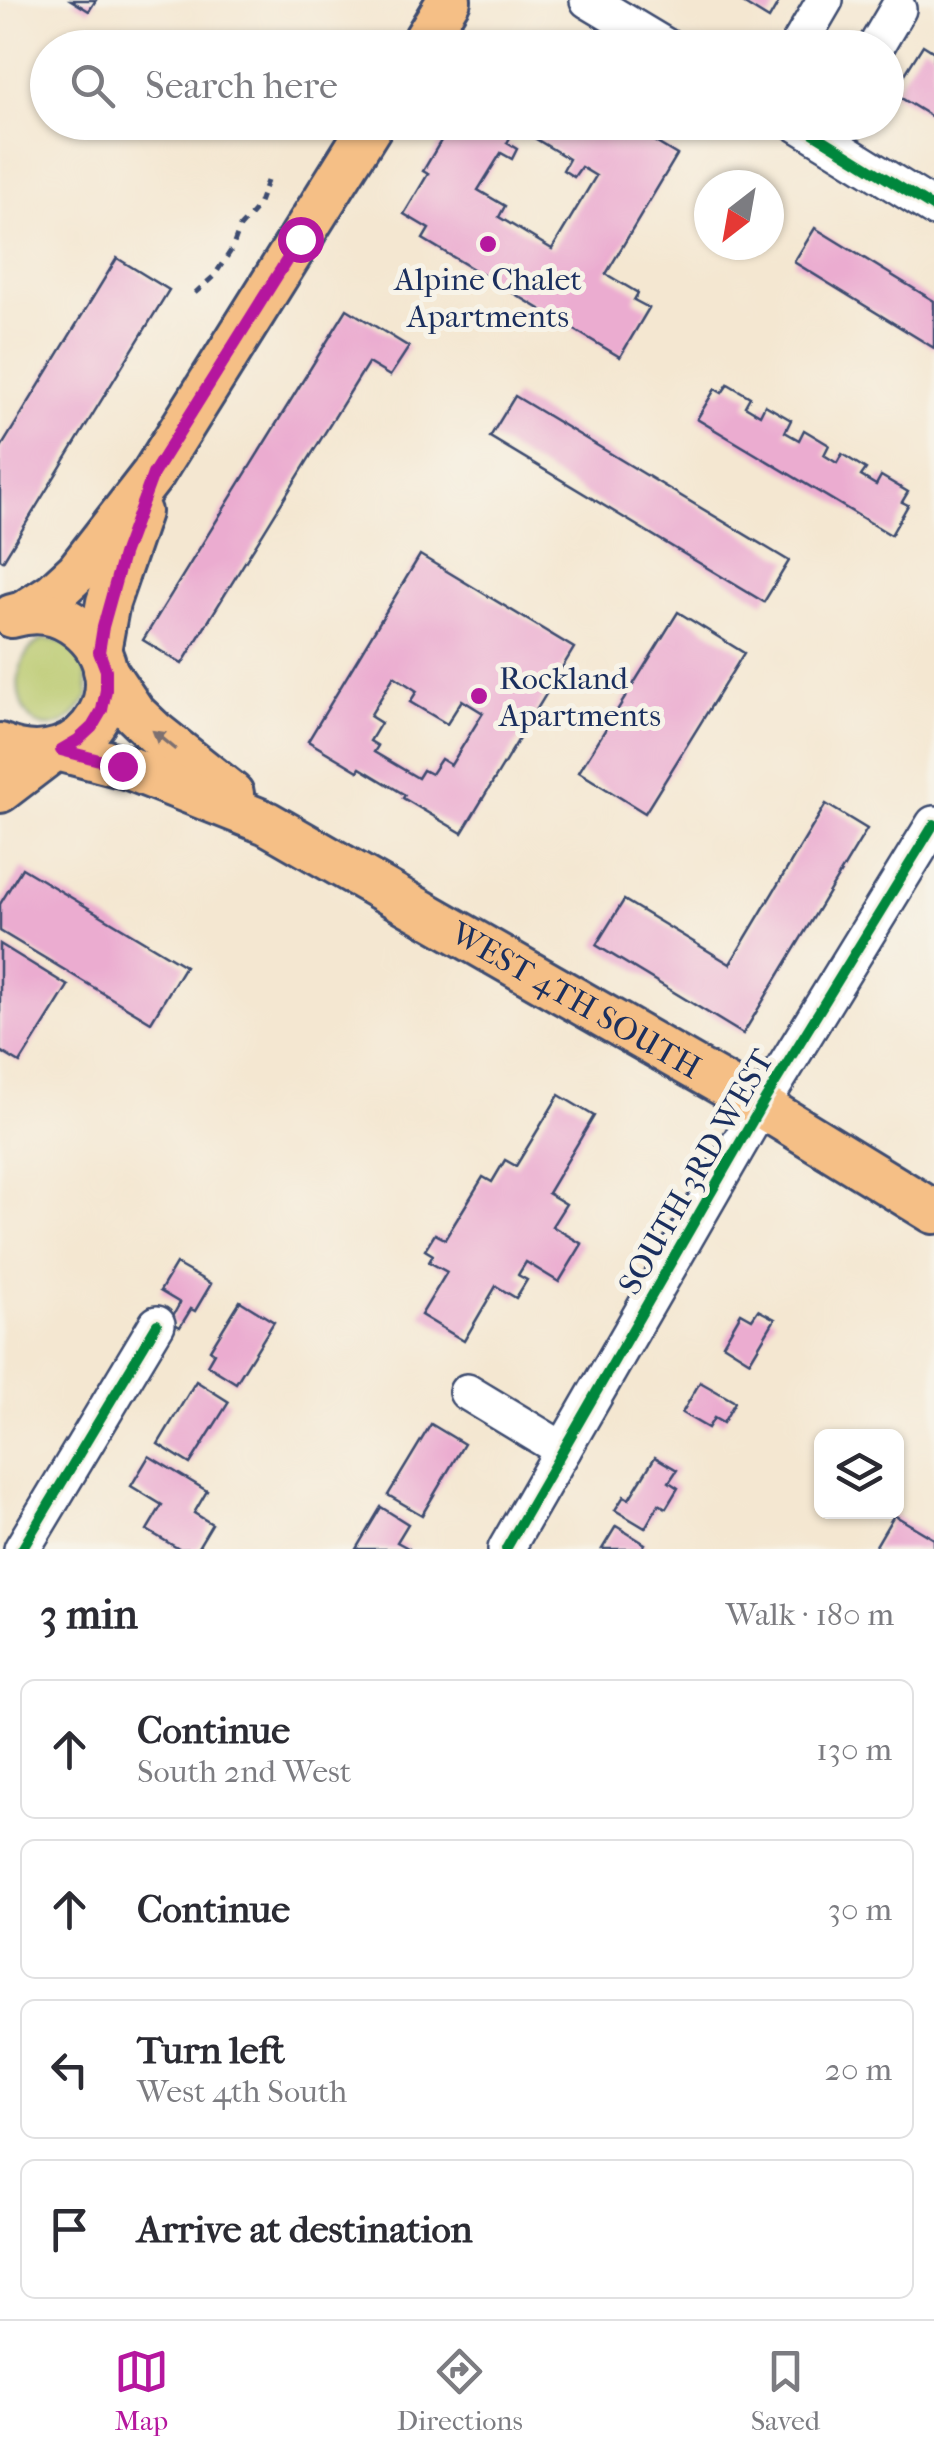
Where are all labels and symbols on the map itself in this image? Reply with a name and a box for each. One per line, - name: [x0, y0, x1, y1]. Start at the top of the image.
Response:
- north arrow: [694, 170, 784, 260]
- route start: [278, 217, 324, 263]
- marker: Alpine Chalet Apartments: [477, 233, 499, 255]
- place label: Alpine Chalet Apartments: [392, 261, 582, 335]
- place label: Rockland Apartments: [497, 660, 661, 734]
- marker: Rockland Apartments: [468, 685, 490, 707]
- one-way arrow: [151, 729, 176, 751]
- route end: [100, 744, 146, 790]
- street label: WEST 4TH SOUTH: [444, 913, 707, 1086]
- street label: SOUTH 3RD WEST: [611, 1043, 781, 1301]

